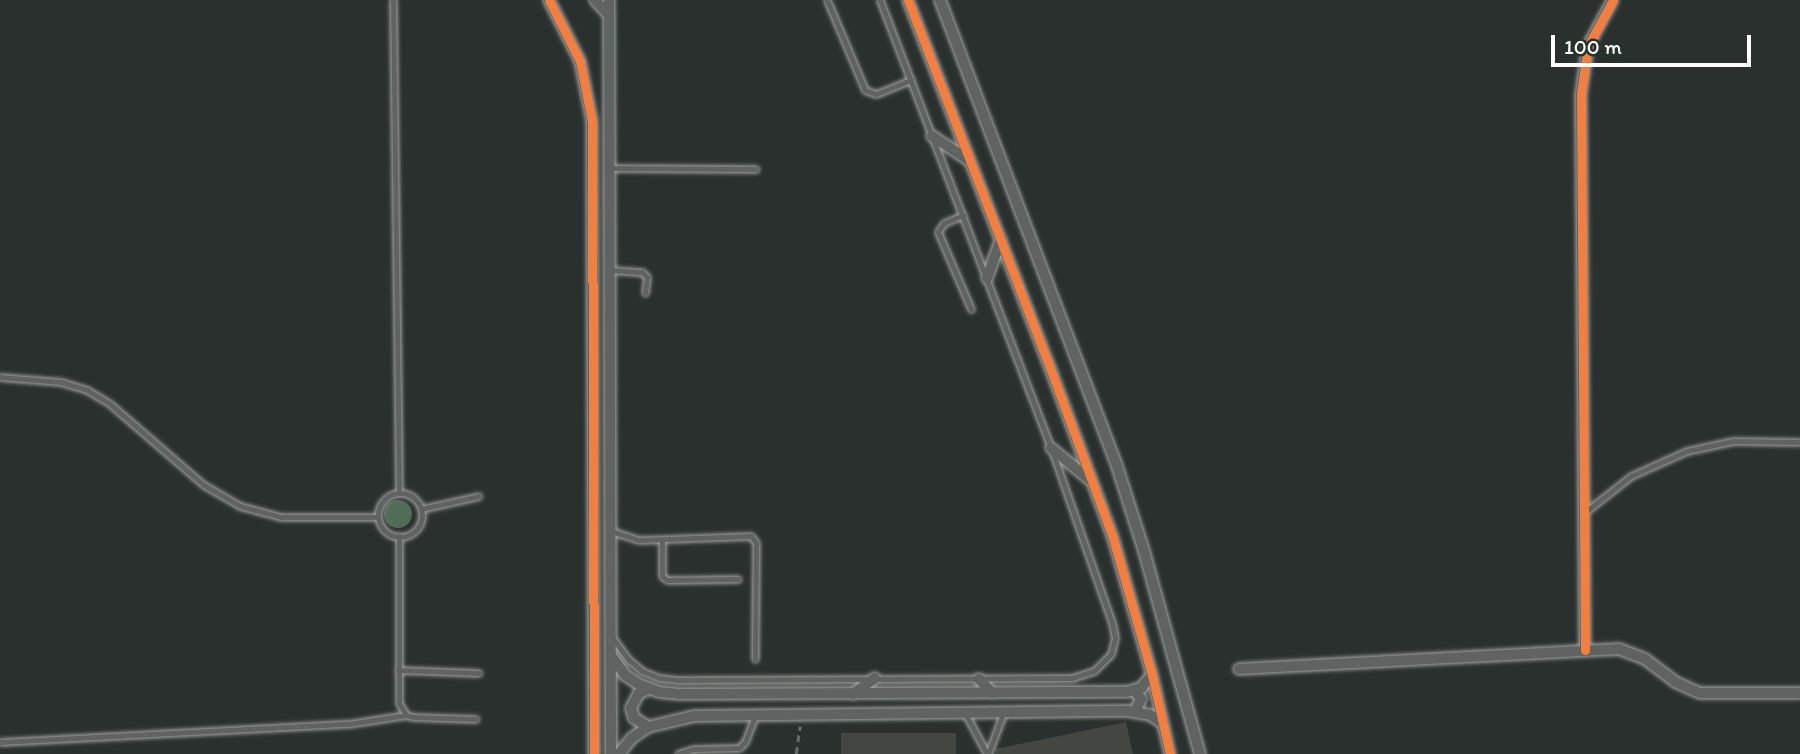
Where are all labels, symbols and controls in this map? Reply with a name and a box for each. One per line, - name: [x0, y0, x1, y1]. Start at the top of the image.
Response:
- scale bar: [1555, 21, 1755, 65]
- text: 100 m: [1564, 34, 1622, 59]

